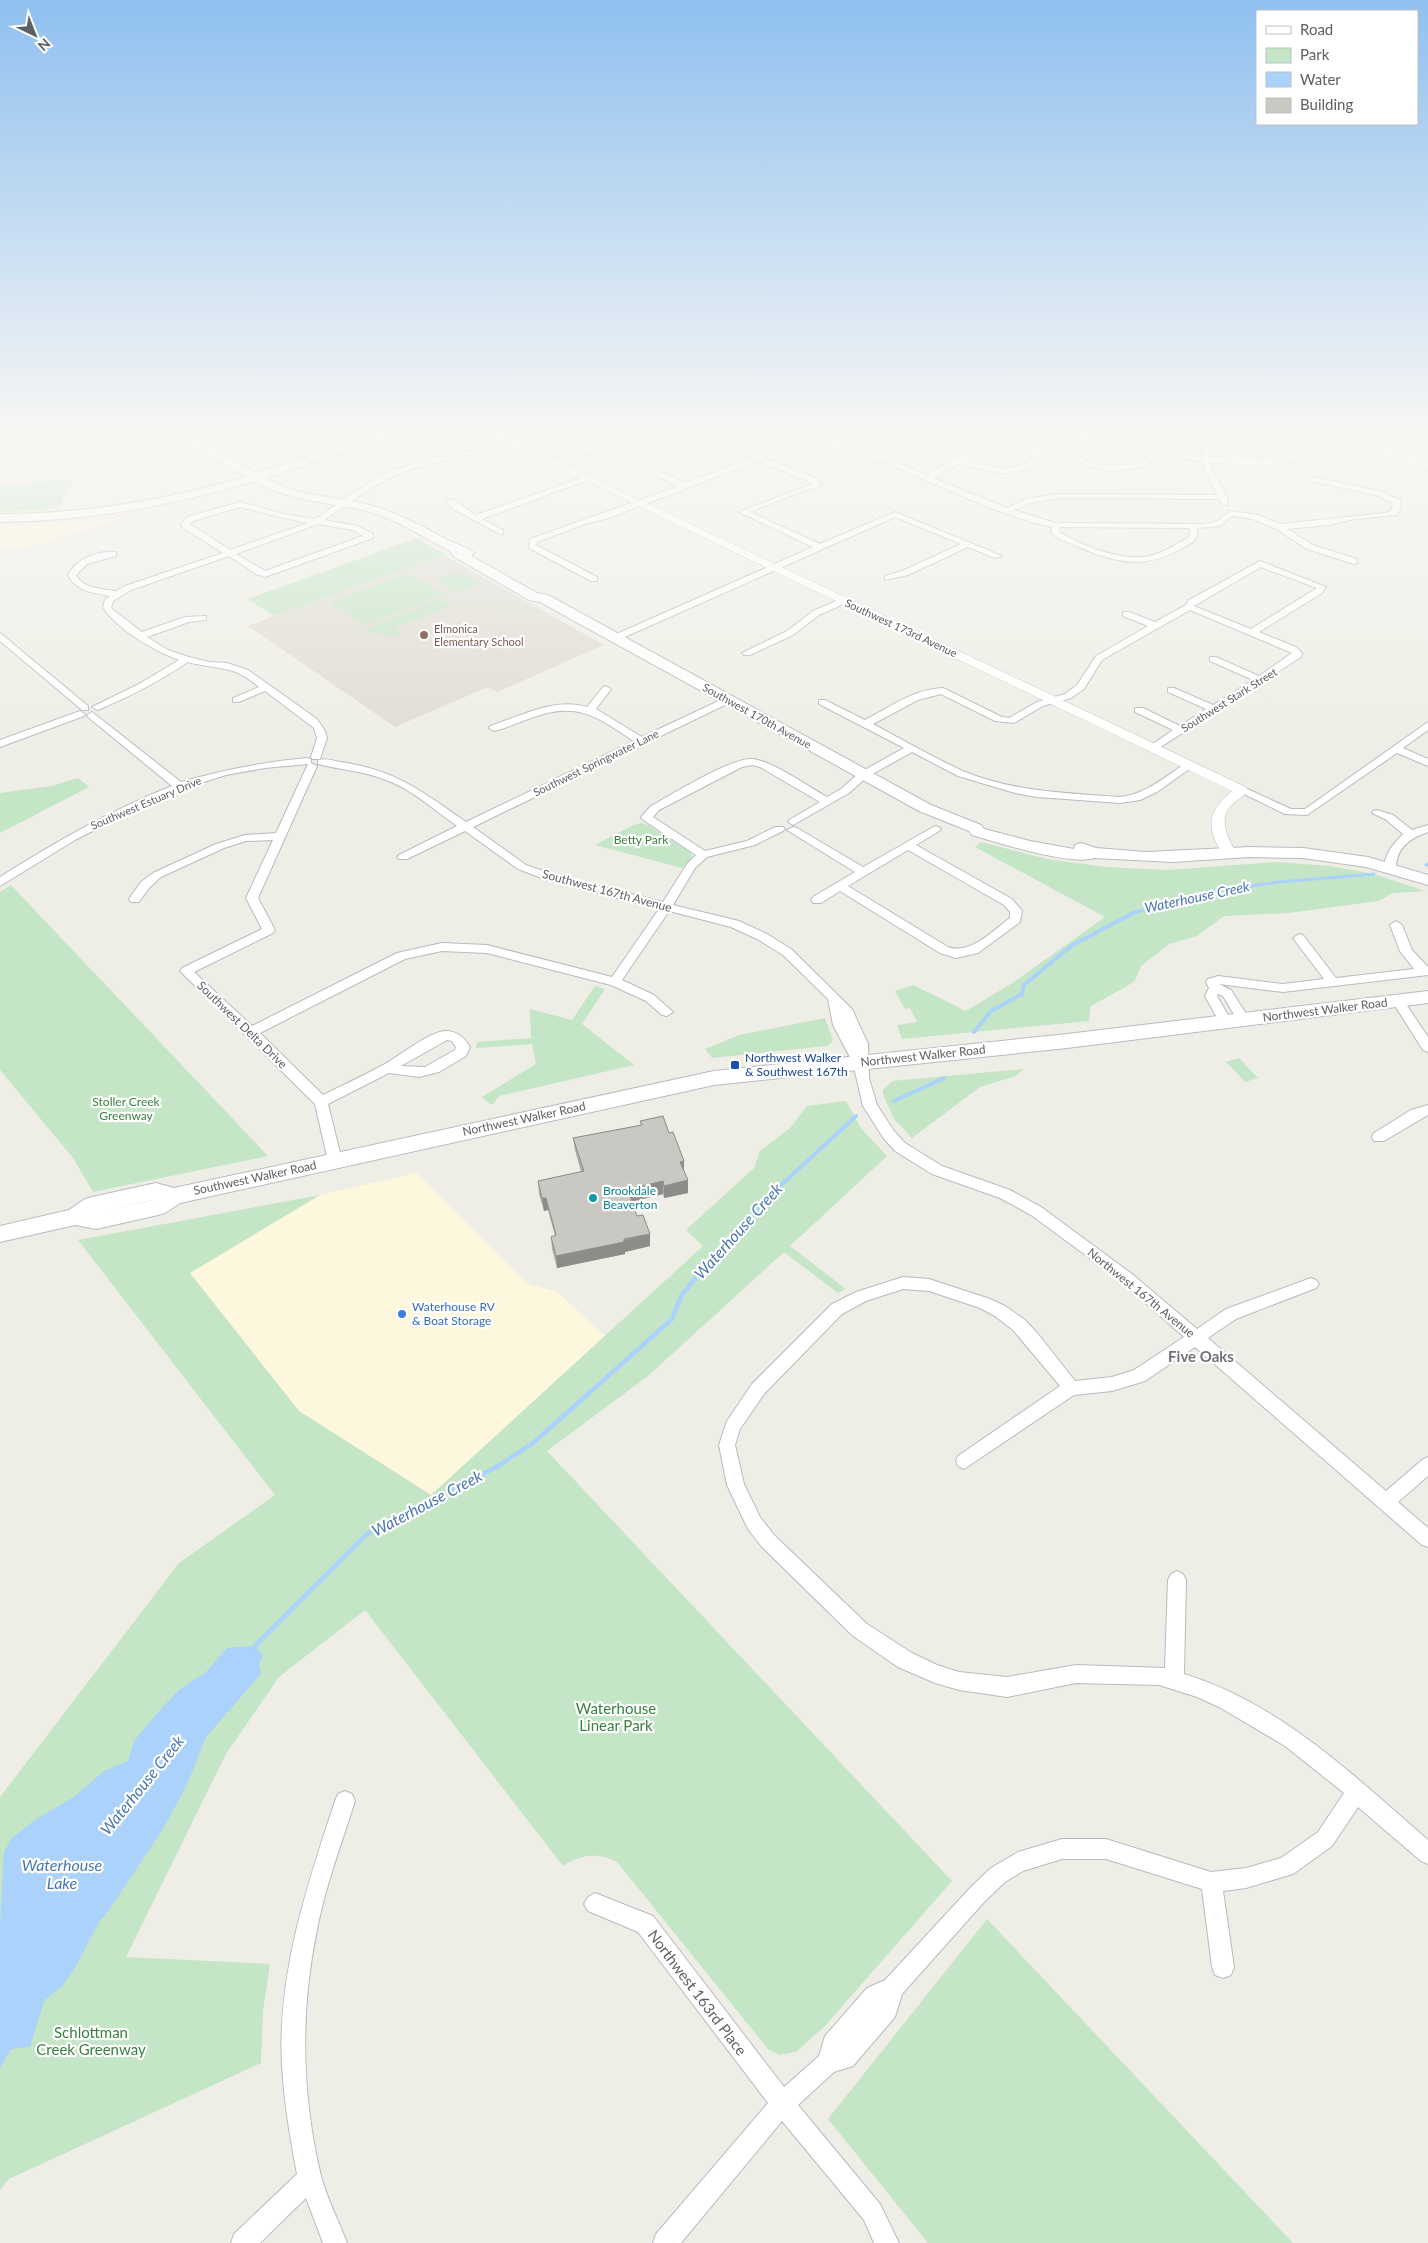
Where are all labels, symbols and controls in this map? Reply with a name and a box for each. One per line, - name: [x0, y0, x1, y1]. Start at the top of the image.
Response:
- north arrow: [10, 10, 60, 60]
- legend: [1256, 10, 1418, 125]
- text: Road: [1300, 20, 1333, 38]
- text: N: [34, 35, 54, 55]
- text: Park: [1300, 45, 1330, 63]
- text: Water: [1300, 70, 1341, 88]
- text: Building: [1300, 95, 1353, 113]
- street label: Southwest 173rd Avenue: [843, 596, 960, 659]
- place label: Elmonica Elementary School: [434, 622, 524, 648]
- marker: Elmonica Elementary School: [418, 629, 430, 641]
- street label: Southwest Stark Street: [1178, 665, 1279, 734]
- street label: Southwest 170th Avenue: [701, 680, 814, 751]
- street label: Southwest Springwater Lane: [531, 726, 661, 799]
- street label: Southwest Estuary Drive: [88, 773, 203, 832]
- park label: Betty Park: [614, 832, 669, 847]
- street label: Southwest 167th Avenue: [541, 866, 674, 915]
- water label: Waterhouse Creek: [1143, 877, 1251, 916]
- street label: Southwest Delta Drive: [194, 978, 290, 1071]
- street label: Northwest Walker Road: [1262, 994, 1388, 1025]
- street label: Northwest Walker Road: [860, 1041, 986, 1070]
- place label: Northwest Walker & Southwest 167th: [745, 1050, 848, 1079]
- marker: Northwest Walker & Southwest 167th: [729, 1059, 741, 1071]
- park label: Stoller Creek Greenway: [92, 1094, 161, 1123]
- street label: Northwest Walker Road: [461, 1098, 587, 1139]
- street label: Southwest Walker Road: [192, 1157, 318, 1198]
- water label: Waterhouse Creek: [690, 1179, 786, 1282]
- place label: Brookdale Beaverton: [603, 1183, 657, 1212]
- marker: Brookdale Beaverton: [587, 1192, 599, 1204]
- street label: Northwest 167th Avenue: [1085, 1245, 1198, 1340]
- place label: Waterhouse RV & Boat Storage: [412, 1299, 496, 1328]
- marker: Waterhouse RV & Boat Storage: [396, 1308, 408, 1320]
- district label: Five Oaks: [1168, 1347, 1234, 1365]
- water label: Waterhouse Creek: [368, 1465, 486, 1540]
- park label: Waterhouse Linear Park: [576, 1699, 656, 1734]
- water label: Waterhouse Creek: [96, 1731, 188, 1838]
- water label: Waterhouse Lake: [22, 1855, 103, 1892]
- street label: Northwest 163rd Place: [645, 1926, 751, 2059]
- park label: Schlottman Creek Greenway: [36, 2023, 146, 2058]

